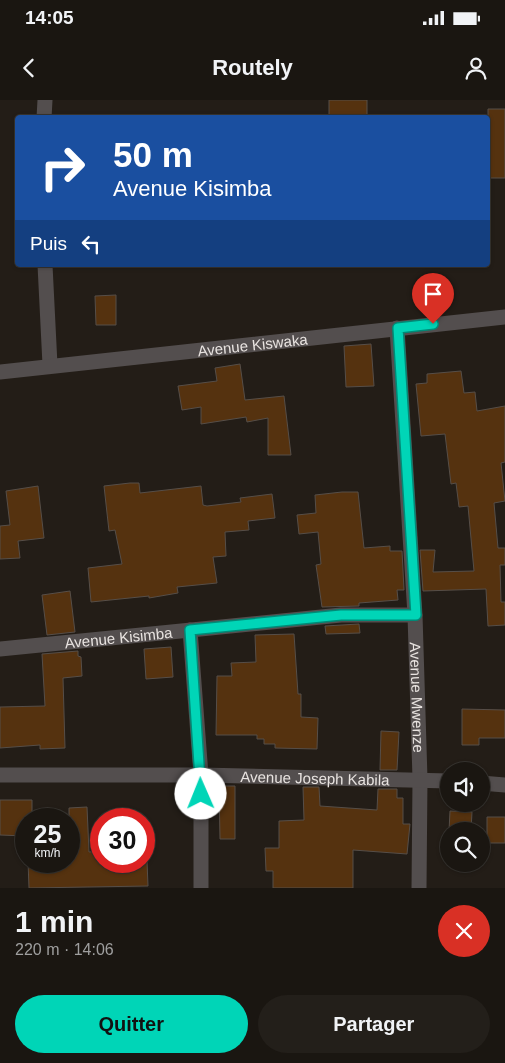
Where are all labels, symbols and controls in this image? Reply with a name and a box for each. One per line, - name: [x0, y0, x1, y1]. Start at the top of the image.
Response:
- text: 14:05: [25, 7, 74, 28]
- icon: back: [15, 54, 43, 82]
- icon: person: [462, 54, 490, 82]
- text: Routely: [212, 55, 293, 80]
- icon: right: [30, 135, 95, 200]
- text: 50 m: [113, 135, 193, 174]
- text: Avenue Kisimba: [113, 176, 272, 201]
- icon: left: [77, 230, 105, 258]
- text: Puis: [30, 233, 67, 254]
- pin: [412, 273, 454, 324]
- icon: arrive: [419, 280, 447, 308]
- street label: Avenue Kiswaka: [197, 330, 309, 359]
- street label: Avenue Kisimba: [64, 623, 174, 651]
- street label: Avenue Mwenze: [407, 642, 428, 753]
- map controls: [440, 762, 490, 872]
- button: sound: [440, 762, 490, 812]
- position arrow: [174, 767, 226, 819]
- street label: Avenue Joseph Kabila: [240, 767, 390, 788]
- speed limit sign: 30: [90, 808, 155, 873]
- text: 25: [34, 820, 61, 848]
- button: search: [440, 822, 490, 872]
- text: km/h: [34, 846, 61, 860]
- text: 1 min: [15, 905, 93, 938]
- button: close: [438, 905, 490, 957]
- text: 220 m · 14:06: [15, 941, 114, 958]
- button: Quitter: [15, 995, 248, 1053]
- button: Partager: [258, 995, 490, 1053]

